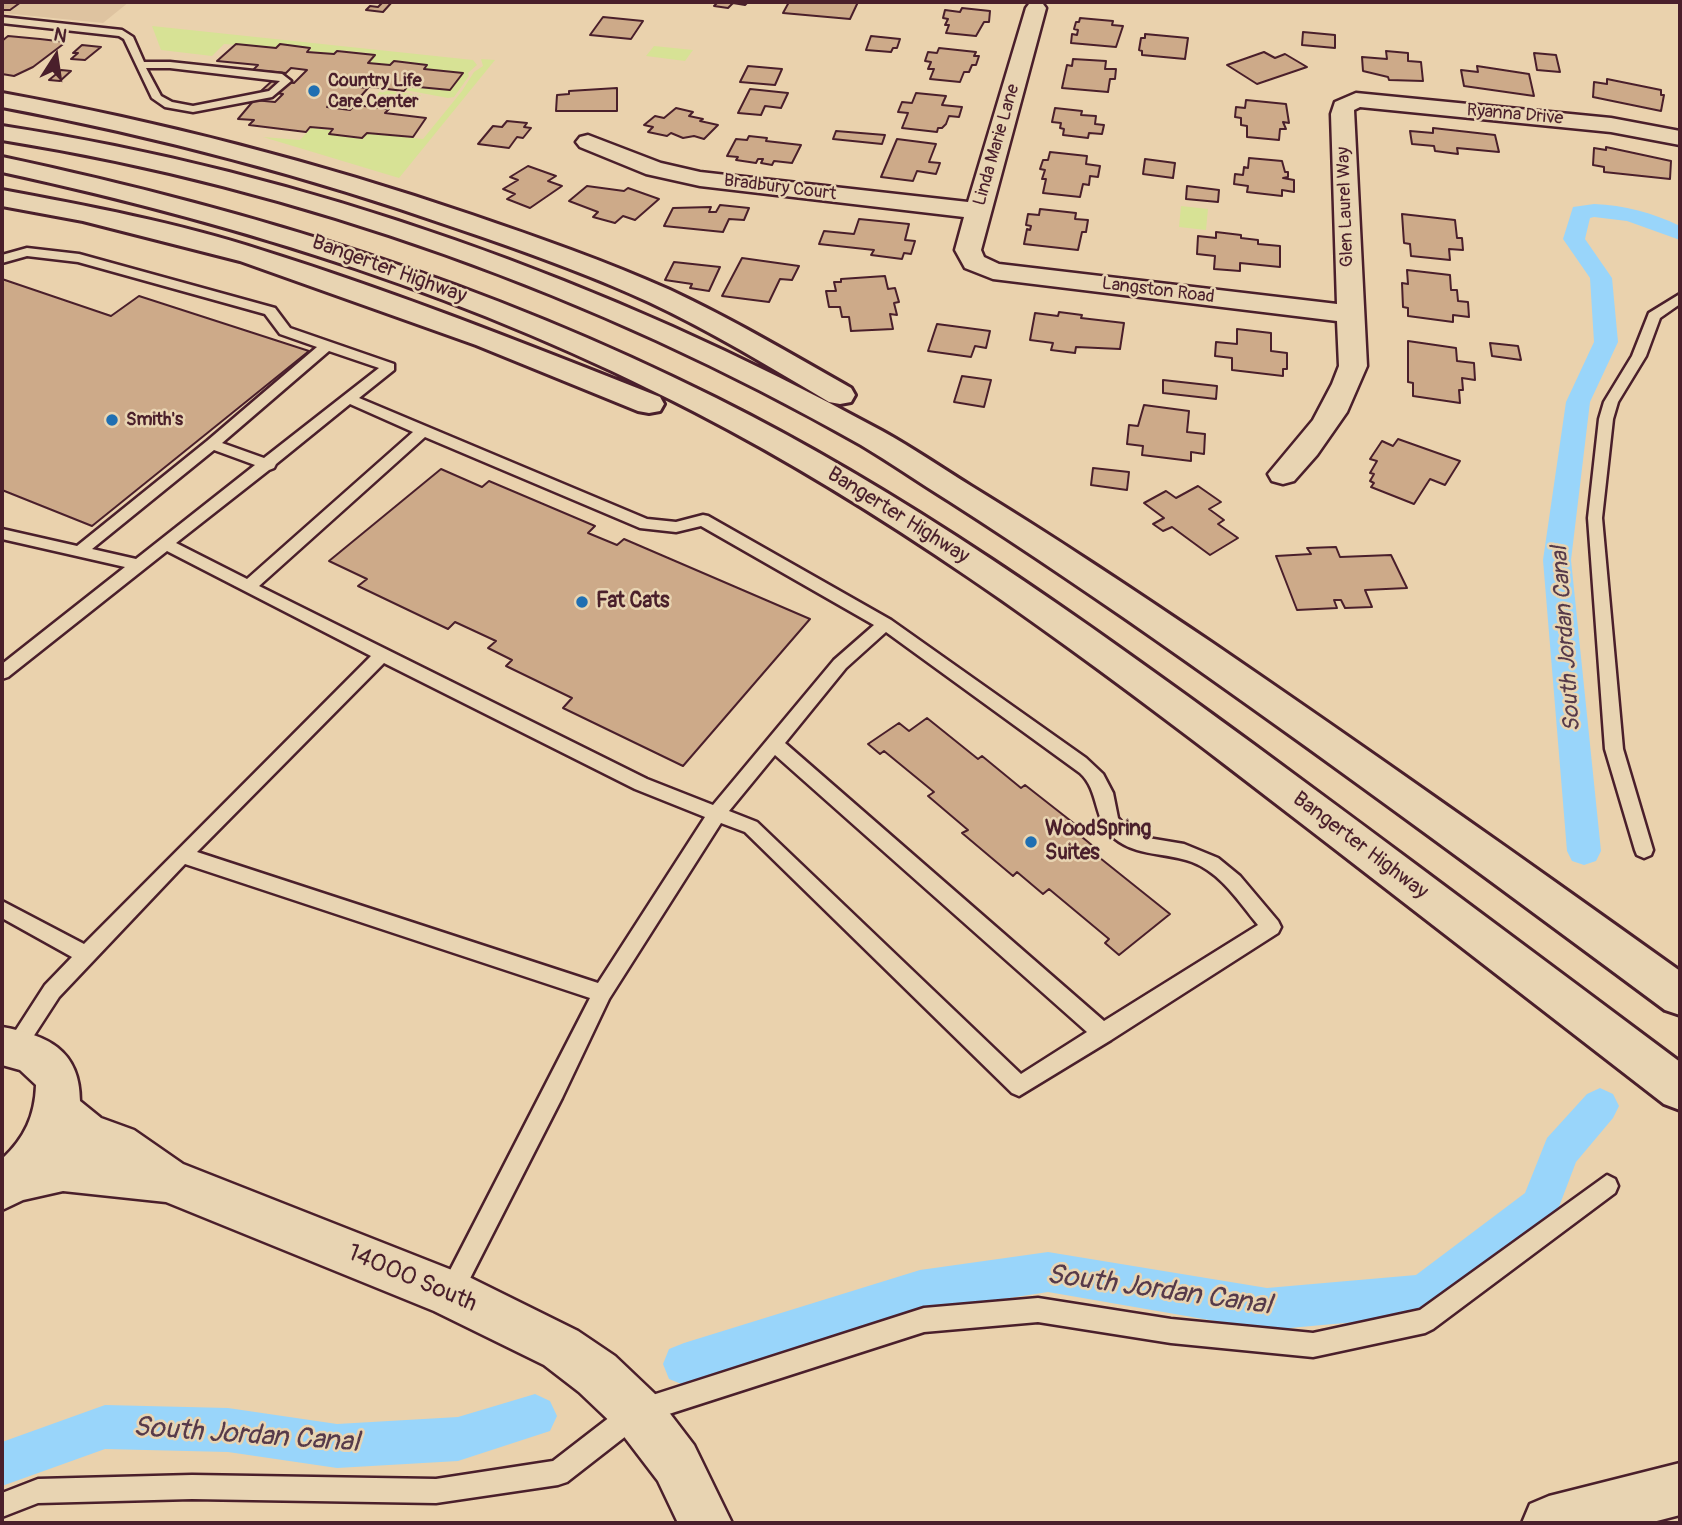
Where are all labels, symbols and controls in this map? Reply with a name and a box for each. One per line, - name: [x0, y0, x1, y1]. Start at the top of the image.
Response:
- north arrow: [21, 21, 91, 91]
- text: N: [52, 22, 69, 49]
- place label: Country Life Care Center: [328, 70, 422, 112]
- street label: Linda Marie Lane: [969, 82, 1025, 208]
- marker: Country Life Care Center: [306, 83, 322, 99]
- street label: Ryanna Drive: [1466, 100, 1564, 130]
- street label: Glen Laurel Way: [1333, 146, 1359, 268]
- street label: Bradbury Court: [722, 170, 838, 206]
- street label: Bangerter Highway: [308, 230, 470, 310]
- street label: Langston Road: [1100, 273, 1216, 309]
- place label: Smith's: [126, 409, 183, 431]
- marker: Smith's: [104, 412, 120, 428]
- street label: Bangerter Highway: [822, 462, 974, 570]
- water label: South Jordan Canal: [1547, 545, 1587, 733]
- place label: Fat Cats: [596, 589, 669, 615]
- marker: Fat Cats: [574, 594, 590, 610]
- street label: Bangerter Highway: [1287, 787, 1433, 905]
- place label: WoodSpring Suites: [1045, 817, 1151, 867]
- marker: WoodSpring Suites: [1023, 834, 1039, 850]
- street label: 14000 South: [343, 1239, 481, 1319]
- water label: South Jordan Canal: [1044, 1259, 1274, 1323]
- water label: South Jordan Canal: [132, 1411, 360, 1461]

